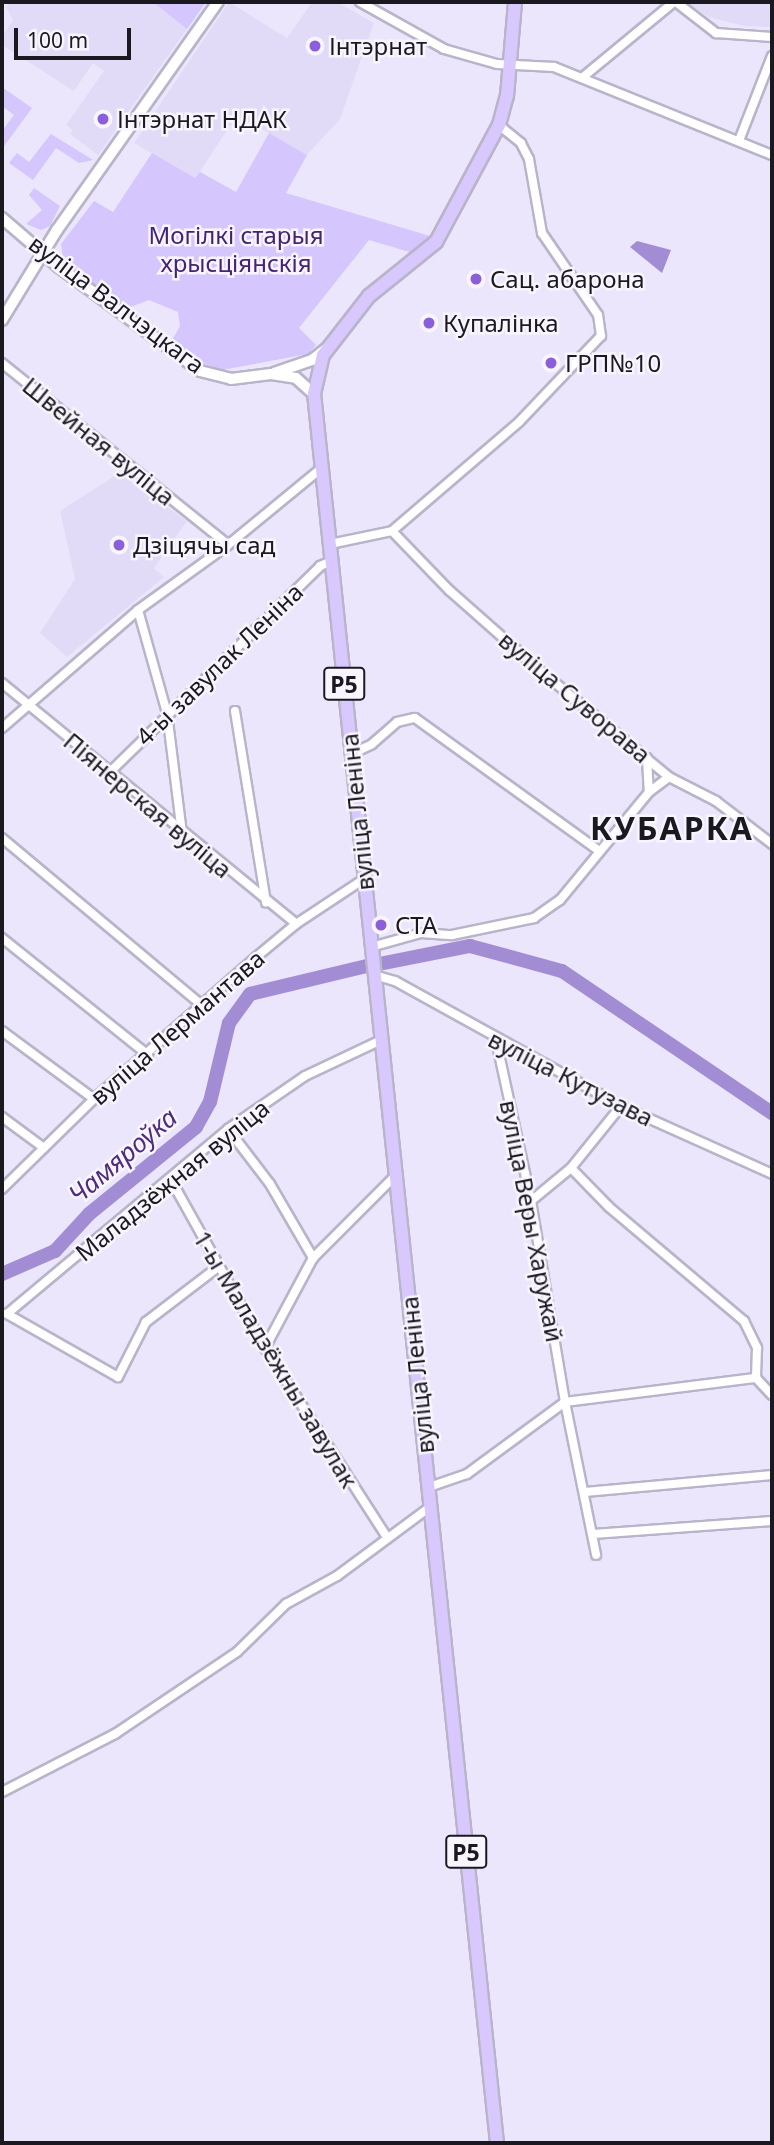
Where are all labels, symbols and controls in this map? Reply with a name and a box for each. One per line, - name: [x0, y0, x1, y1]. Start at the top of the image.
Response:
- scale bar: [18, 14, 135, 58]
- text: 100 m: [27, 26, 88, 54]
- place label: Інтэрнат: [329, 32, 427, 60]
- marker: Інтэрнат: [307, 38, 323, 54]
- place label: Інтэрнат НДАК: [117, 105, 287, 133]
- marker: Інтэрнат НДАК: [95, 111, 111, 127]
- park label: Могілкі старыя хрысціянскія: [149, 221, 323, 277]
- street label: вуліца Валчэцкага: [24, 229, 210, 379]
- place label: Сац. абарона: [490, 265, 644, 293]
- marker: Сац. абарона: [468, 271, 484, 287]
- place label: Купалінка: [443, 309, 558, 337]
- marker: Купалінка: [421, 315, 437, 331]
- place label: ГРП№10: [565, 349, 661, 377]
- marker: ГРП№10: [543, 355, 559, 371]
- street label: Швейная вуліца: [17, 371, 181, 511]
- place label: Дзіцячы сад: [133, 531, 275, 559]
- marker: Дзіцячы сад: [111, 537, 127, 553]
- street label: 4-ы завулак Леніна: [130, 577, 308, 751]
- street label: вуліца Суворава: [493, 625, 657, 769]
- road number: Р5: [323, 664, 365, 704]
- street label: Піянерская вуліца: [58, 726, 238, 884]
- street label: вуліца Леніна: [334, 732, 380, 892]
- district label: КУБАРКА: [591, 809, 753, 847]
- place label: СТА: [395, 911, 437, 939]
- marker: СТА: [373, 917, 389, 933]
- street label: вуліца Лермантава: [84, 944, 270, 1110]
- street label: вуліца Кутузава: [484, 1024, 658, 1132]
- street label: Маладзёжная вуліца: [69, 1093, 275, 1267]
- street label: вуліца Веры Харужай: [494, 1098, 570, 1344]
- water label: Чамяроўка: [62, 1102, 184, 1210]
- street label: 1-ы Маладзёжны завулак: [188, 1225, 364, 1493]
- street label: вуліца Леніна: [394, 1295, 440, 1455]
- road number: Р5: [445, 1832, 487, 1871]

